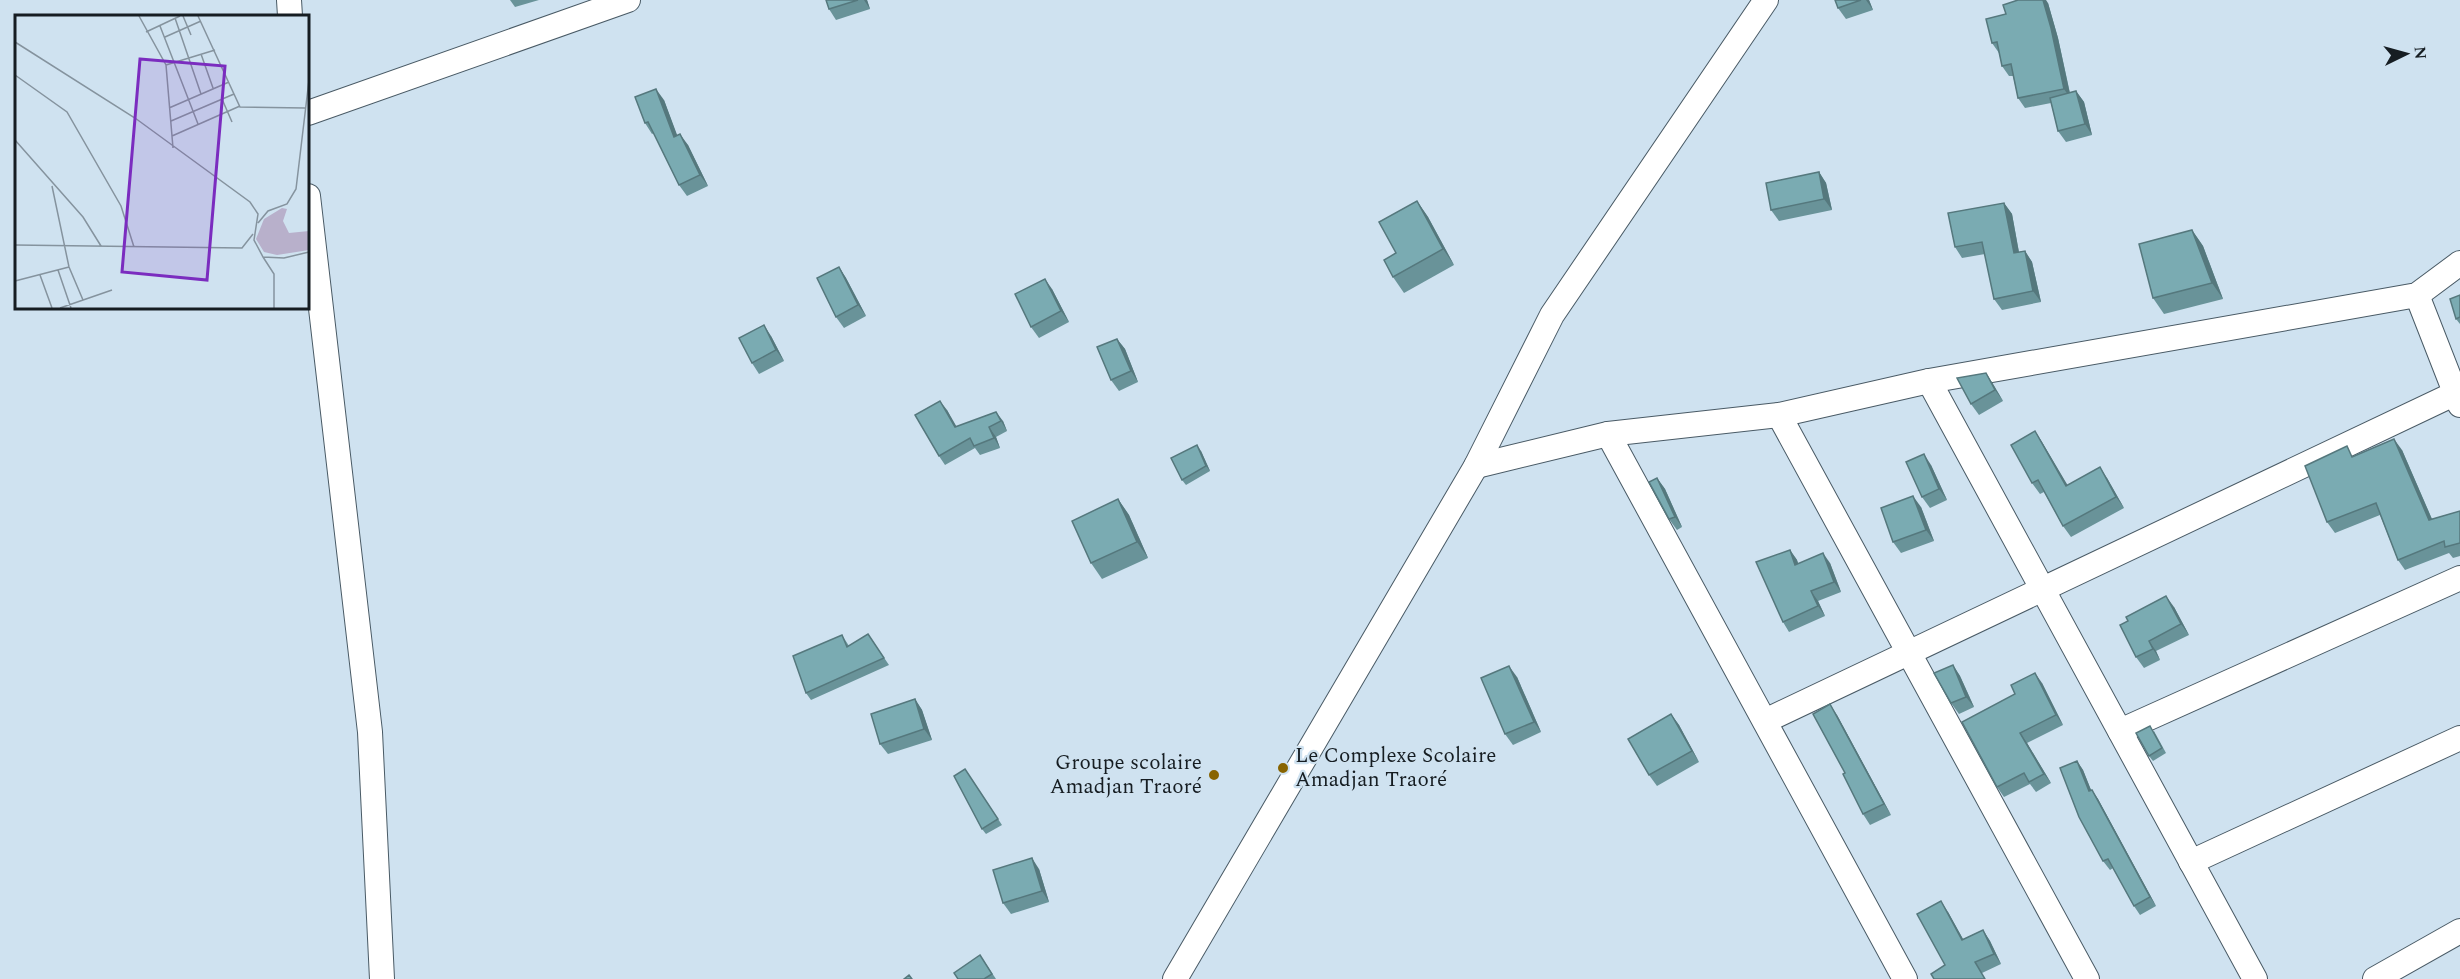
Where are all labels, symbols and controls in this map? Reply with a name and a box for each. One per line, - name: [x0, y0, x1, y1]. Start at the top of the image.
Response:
- inset map: [15, 15, 309, 309]
- north arrow: [2376, 24, 2436, 84]
- text: N: [2407, 45, 2432, 60]
- place label: Le Complexe Scolaire Amadjan Traoré: [1295, 740, 1496, 796]
- place label: Groupe scolaire Amadjan Traoré: [1050, 747, 1202, 803]
- marker: Le Complexe Scolaire Amadjan Traoré: [1276, 761, 1290, 775]
- marker: Groupe scolaire Amadjan Traoré: [1207, 768, 1221, 782]

